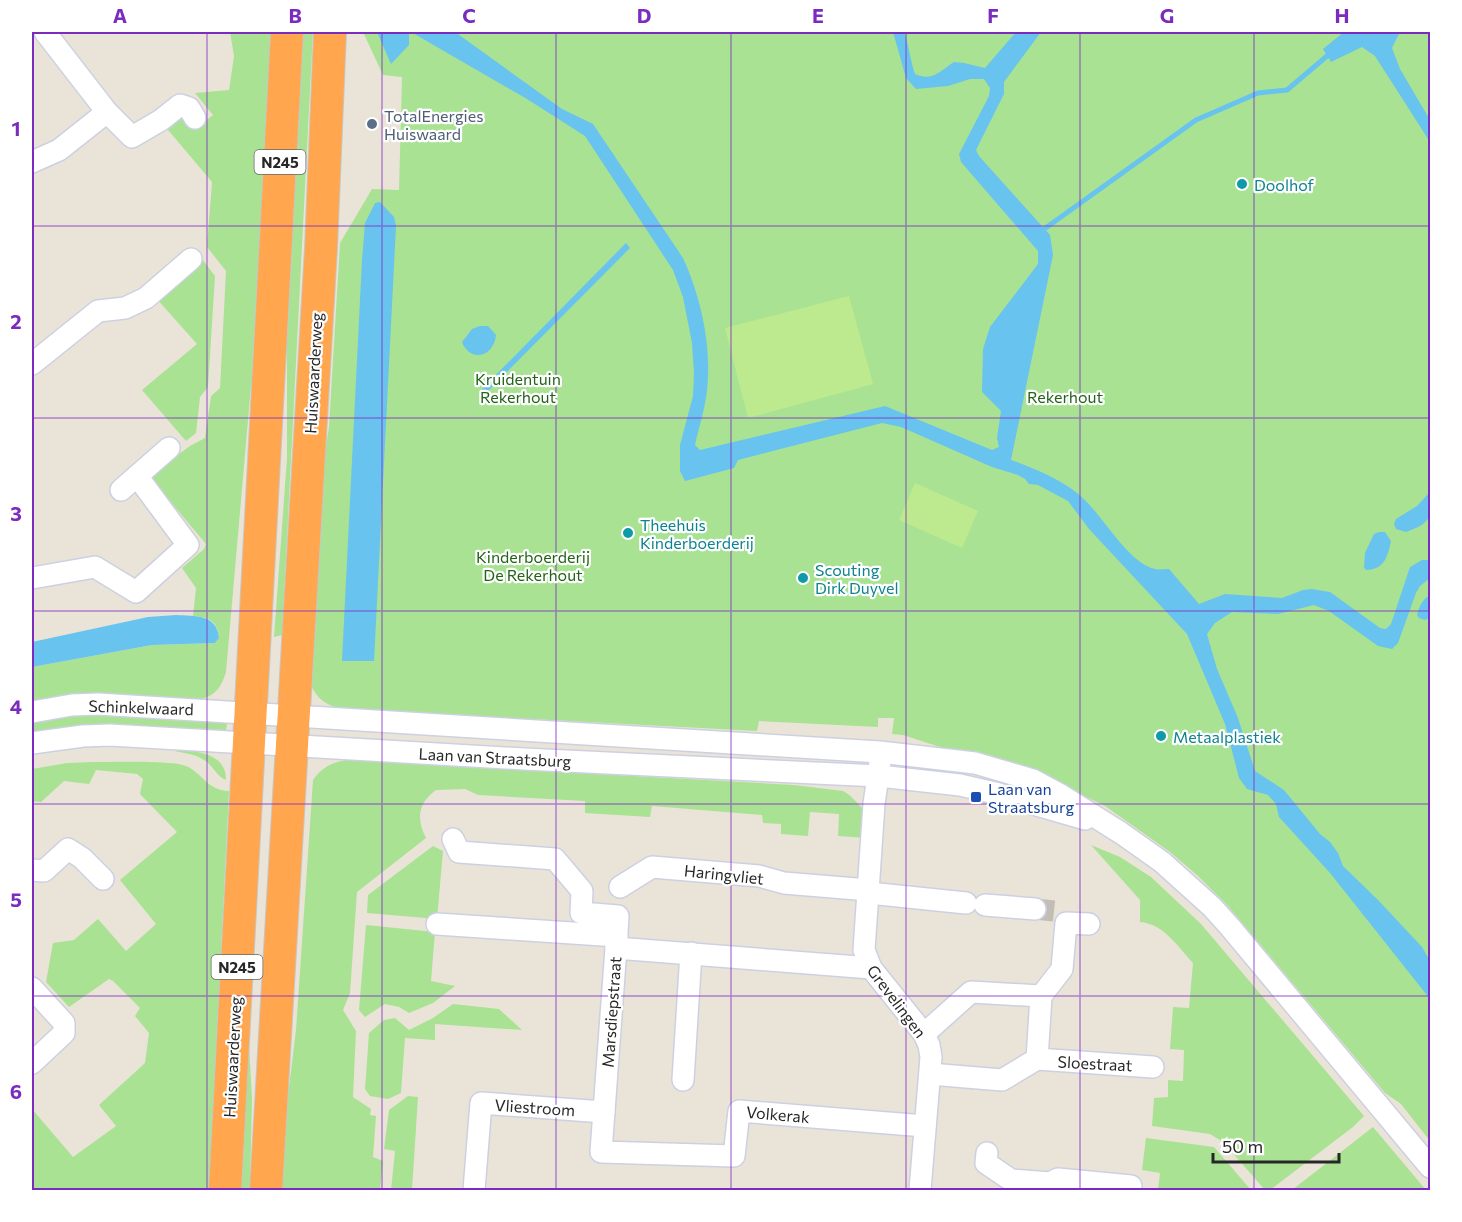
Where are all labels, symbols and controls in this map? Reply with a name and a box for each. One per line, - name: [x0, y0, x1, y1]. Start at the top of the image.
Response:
- text: A: [113, 3, 127, 27]
- text: B: [288, 3, 302, 27]
- text: C: [462, 3, 476, 27]
- text: D: [637, 3, 651, 27]
- text: E: [812, 3, 824, 27]
- text: F: [987, 3, 999, 27]
- text: G: [1160, 3, 1174, 27]
- text: H: [1335, 3, 1350, 27]
- place label: TotalEnergies Huiswaard: [384, 106, 483, 143]
- text: 1: [11, 116, 21, 140]
- marker: TotalEnergies Huiswaard: [365, 117, 379, 131]
- road number: N245: [254, 150, 306, 174]
- place label: Doolhof: [1254, 175, 1315, 194]
- marker: Doolhof: [1235, 177, 1249, 191]
- text: 2: [10, 309, 22, 333]
- street label: Huiswaarderweg: [300, 312, 326, 434]
- park label: Kruidentuin Rekerhout: [475, 369, 561, 406]
- park label: Rekerhout: [1027, 387, 1103, 406]
- text: 3: [10, 501, 22, 525]
- place label: Theehuis Kinderboerderij: [640, 515, 754, 552]
- marker: Theehuis Kinderboerderij: [621, 526, 635, 540]
- park label: Kinderboerderij De Rekerhout: [476, 547, 590, 584]
- place label: Scouting Dirk Duyvel: [815, 560, 898, 597]
- marker: Scouting Dirk Duyvel: [796, 571, 810, 585]
- text: 4: [10, 694, 22, 718]
- street label: Schinkelwaard: [88, 696, 194, 718]
- place label: Metaalplastiek: [1173, 727, 1281, 746]
- marker: Metaalplastiek: [1154, 729, 1168, 743]
- street label: Laan van Straatsburg: [418, 744, 572, 771]
- place label: Laan van Straatsburg: [988, 779, 1074, 816]
- marker: Laan van Straatsburg: [969, 790, 983, 804]
- street label: Haringvliet: [683, 860, 765, 888]
- text: 5: [10, 887, 22, 911]
- road number: N245: [212, 955, 262, 979]
- street label: Marsdiepstraat: [598, 955, 624, 1068]
- street label: Grevelingen: [864, 961, 930, 1041]
- street label: Huiswaarderweg: [219, 996, 245, 1118]
- street label: Sloestraat: [1057, 1052, 1133, 1074]
- text: 6: [10, 1079, 22, 1103]
- street label: Vliestroom: [494, 1095, 576, 1119]
- street label: Volkerak: [746, 1102, 811, 1126]
- scale bar: [1213, 1126, 1339, 1164]
- text: 50 m: [1222, 1135, 1263, 1157]

